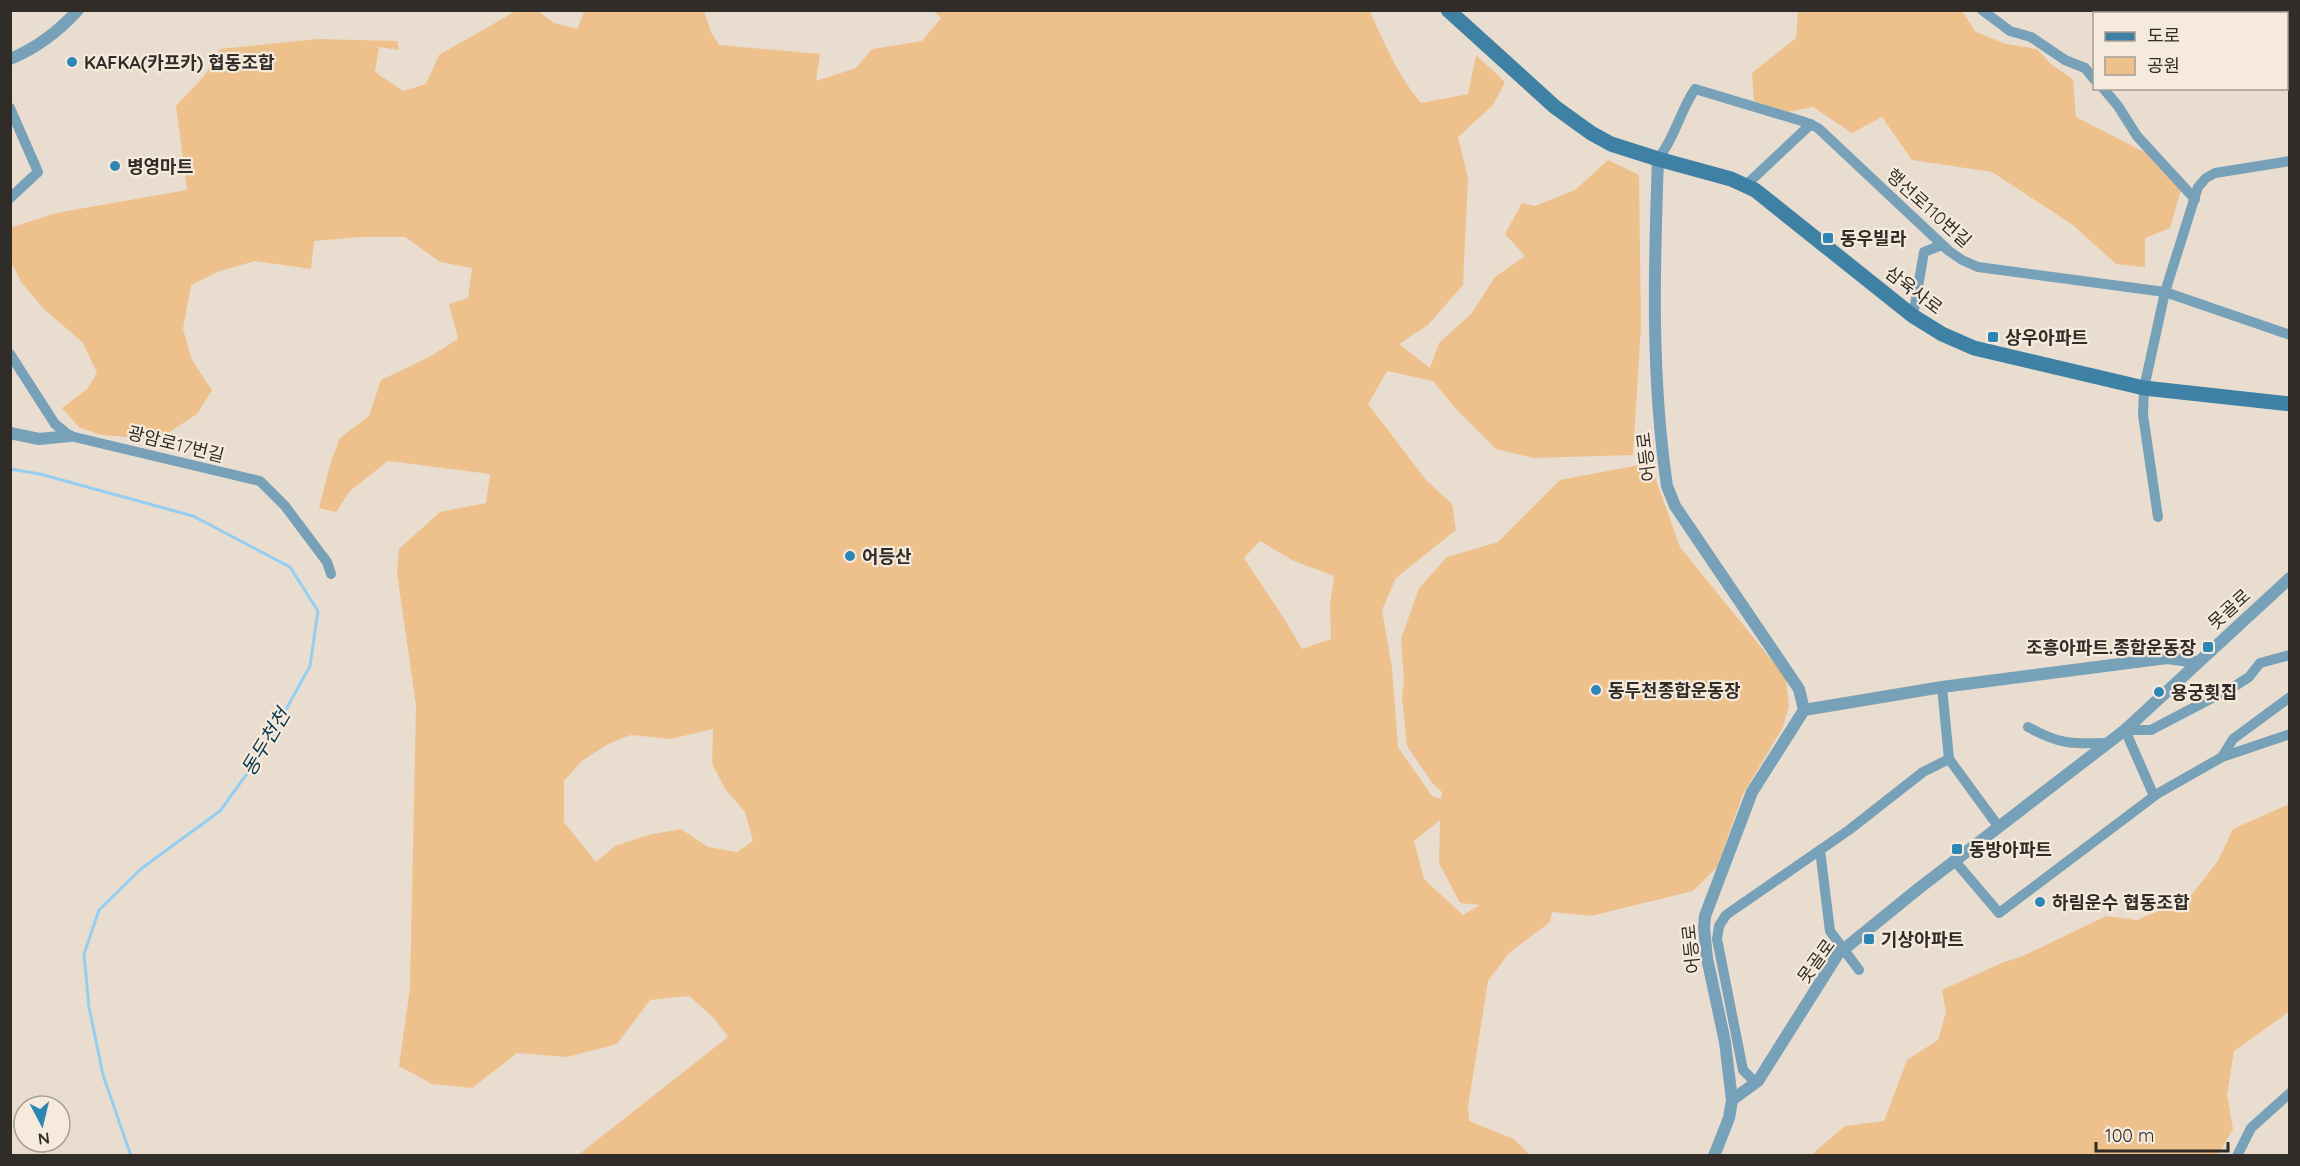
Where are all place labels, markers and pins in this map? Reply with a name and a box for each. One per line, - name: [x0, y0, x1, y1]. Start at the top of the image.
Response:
- place label: KAFKA(카프카) 협동조합: [84, 51, 275, 74]
- marker: KAFKA(카프카) 협동조합: [65, 55, 79, 69]
- place label: 병영마트: [127, 155, 193, 178]
- marker: 병영마트: [108, 159, 122, 173]
- place label: 동우빌라: [1840, 227, 1907, 250]
- marker: 동우빌라: [1821, 231, 1835, 245]
- place label: 상우아파트: [2005, 326, 2088, 349]
- marker: 상우아파트: [1986, 330, 2000, 344]
- place label: 어등산: [862, 545, 912, 568]
- marker: 어등산: [843, 549, 857, 563]
- place label: 조흥아파트.종합운동장: [2026, 636, 2196, 659]
- marker: 조흥아파트.종합운동장: [2201, 640, 2215, 654]
- place label: 동두천종합운동장: [1608, 679, 1741, 702]
- place label: 용궁횟집: [2171, 681, 2237, 704]
- marker: 동두천종합운동장: [1589, 683, 1603, 697]
- marker: 용궁횟집: [2152, 685, 2166, 699]
- place label: 동방아파트: [1969, 838, 2052, 861]
- marker: 동방아파트: [1950, 842, 1964, 856]
- place label: 하림운수 협동조합: [2052, 891, 2190, 914]
- marker: 하림운수 협동조합: [2033, 895, 2047, 909]
- place label: 기상아파트: [1881, 928, 1964, 951]
- marker: 기상아파트: [1862, 932, 1876, 946]

